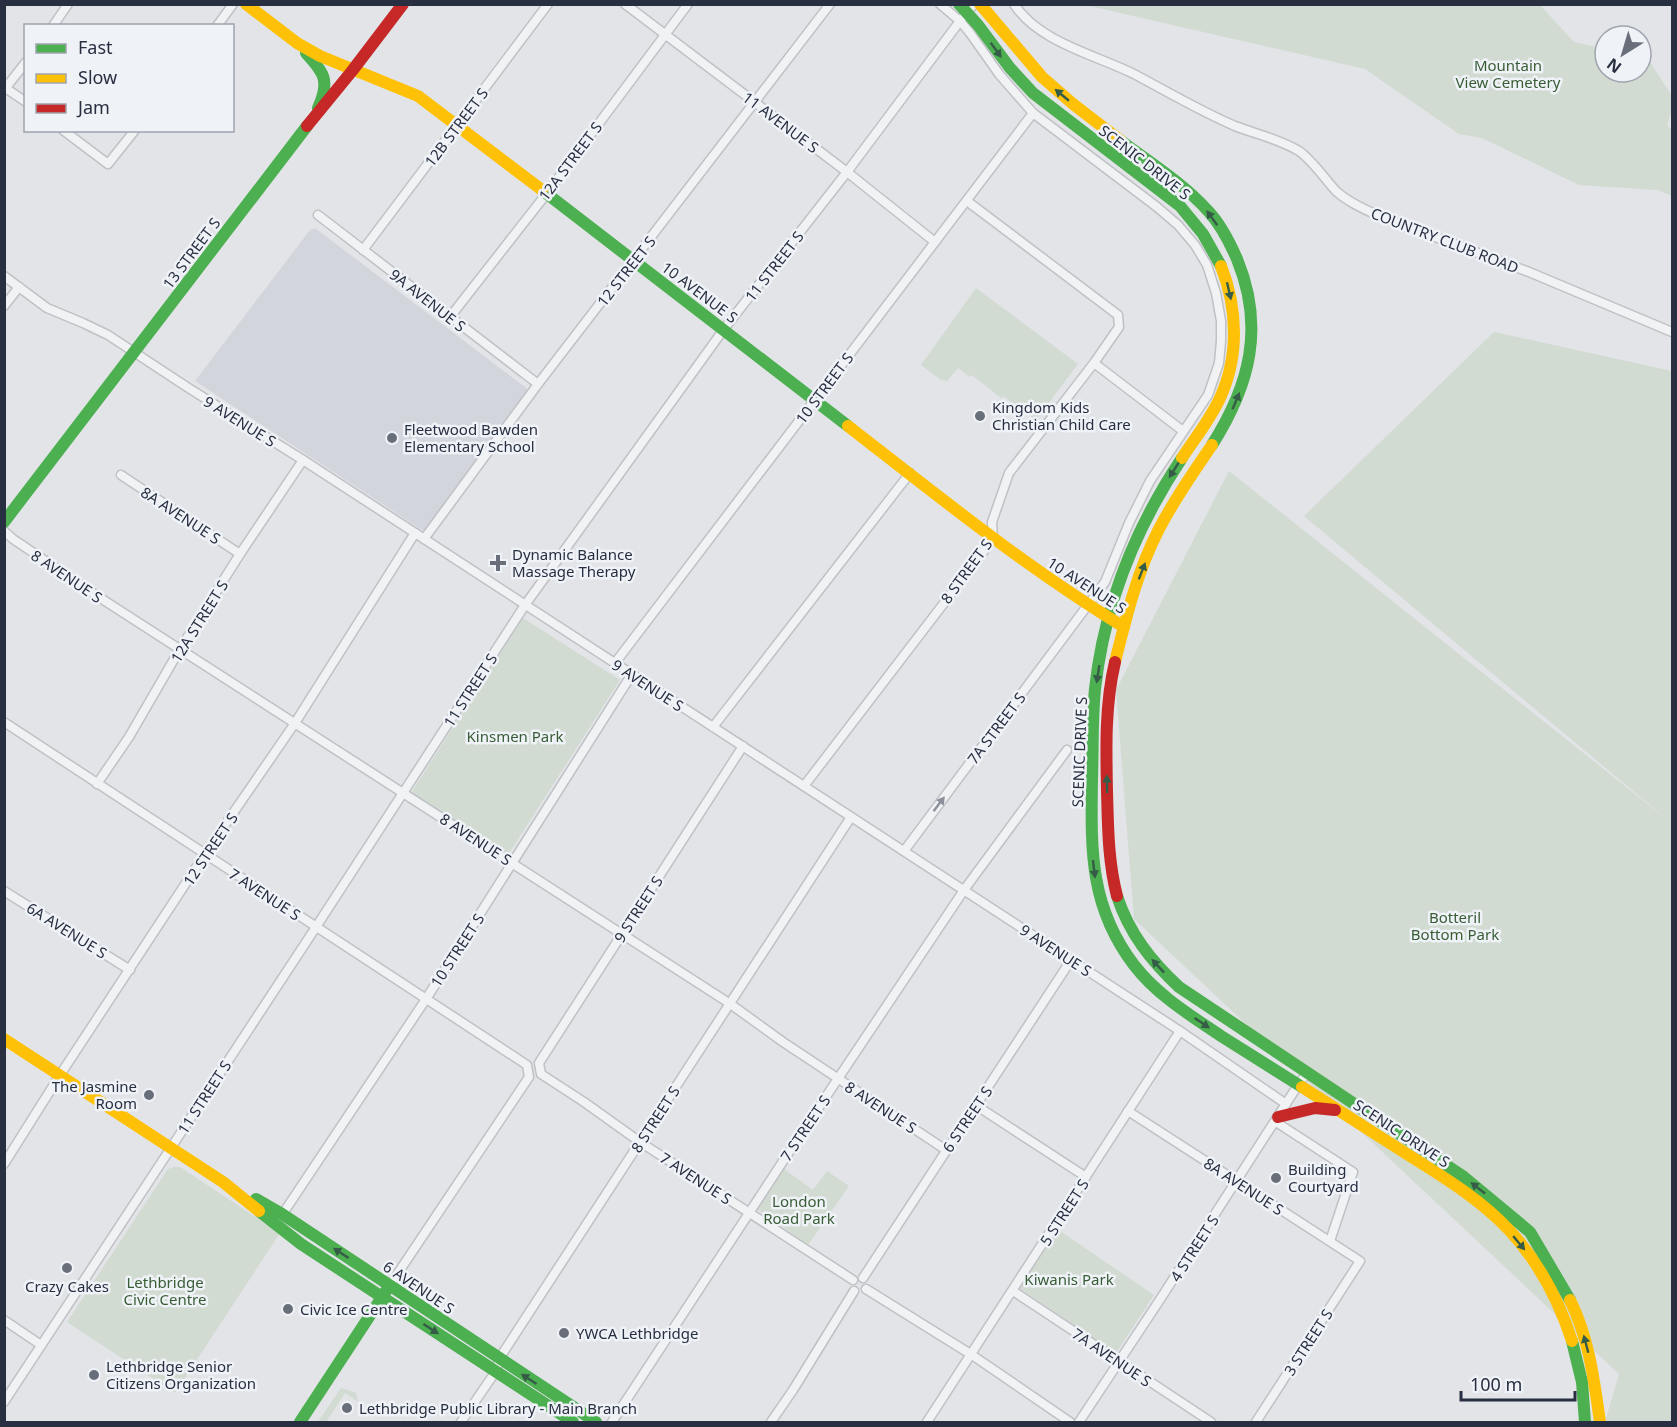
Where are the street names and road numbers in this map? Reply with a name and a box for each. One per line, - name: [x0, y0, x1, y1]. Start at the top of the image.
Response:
- street label: 12B STREET S: [420, 83, 492, 171]
- street label: 11 AVENUE S: [739, 87, 823, 157]
- street label: 12A STREET S: [534, 118, 606, 204]
- street label: SCENIC DRIVE S: [1095, 120, 1195, 204]
- street label: COUNTRY CLUB ROAD: [1368, 203, 1522, 277]
- street label: 13 STREET S: [158, 213, 224, 293]
- street label: 11 STREET S: [740, 227, 808, 305]
- street label: 12 STREET S: [592, 232, 660, 310]
- street label: 10 AVENUE S: [658, 257, 742, 327]
- street label: 9A AVENUE S: [386, 264, 470, 336]
- street label: 10 STREET S: [791, 348, 857, 428]
- street label: 9 AVENUE S: [200, 391, 280, 451]
- street label: 8A AVENUE S: [137, 482, 225, 548]
- street label: 8 STREET S: [936, 535, 996, 607]
- street label: 8 AVENUE S: [28, 545, 106, 607]
- street label: 10 AVENUE S: [1044, 552, 1130, 618]
- street label: 12A STREET S: [166, 576, 232, 666]
- street label: 11 STREET S: [439, 649, 501, 731]
- street label: 9 AVENUE S: [608, 654, 688, 716]
- street label: 7A STREET S: [962, 688, 1030, 768]
- street label: SCENIC DRIVE S: [1067, 696, 1091, 808]
- street label: 8 AVENUE S: [436, 808, 516, 870]
- street label: 12 STREET S: [178, 809, 242, 889]
- street label: 7 AVENUE S: [225, 863, 305, 925]
- street label: 9 STREET S: [609, 872, 667, 946]
- street label: 6A AVENUE S: [23, 897, 111, 963]
- street label: 10 STREET S: [426, 909, 488, 991]
- street label: 9 AVENUE S: [1016, 919, 1096, 981]
- street label: 11 STREET S: [173, 1056, 235, 1138]
- street label: 8 AVENUE S: [841, 1076, 921, 1138]
- street label: 8 STREET S: [626, 1082, 684, 1156]
- street label: 6 STREET S: [938, 1082, 996, 1156]
- street label: 7 STREET S: [776, 1091, 834, 1165]
- street label: SCENIC DRIVE S: [1350, 1094, 1454, 1172]
- street label: 7 AVENUE S: [656, 1147, 736, 1209]
- street label: 8A AVENUE S: [1200, 1153, 1288, 1219]
- street label: 5 STREET S: [1035, 1175, 1093, 1249]
- street label: 4 STREET S: [1165, 1211, 1223, 1285]
- street label: 6 AVENUE S: [380, 1256, 458, 1318]
- street label: 3 STREET S: [1279, 1305, 1337, 1379]
- street label: 7A AVENUE S: [1069, 1323, 1155, 1391]

